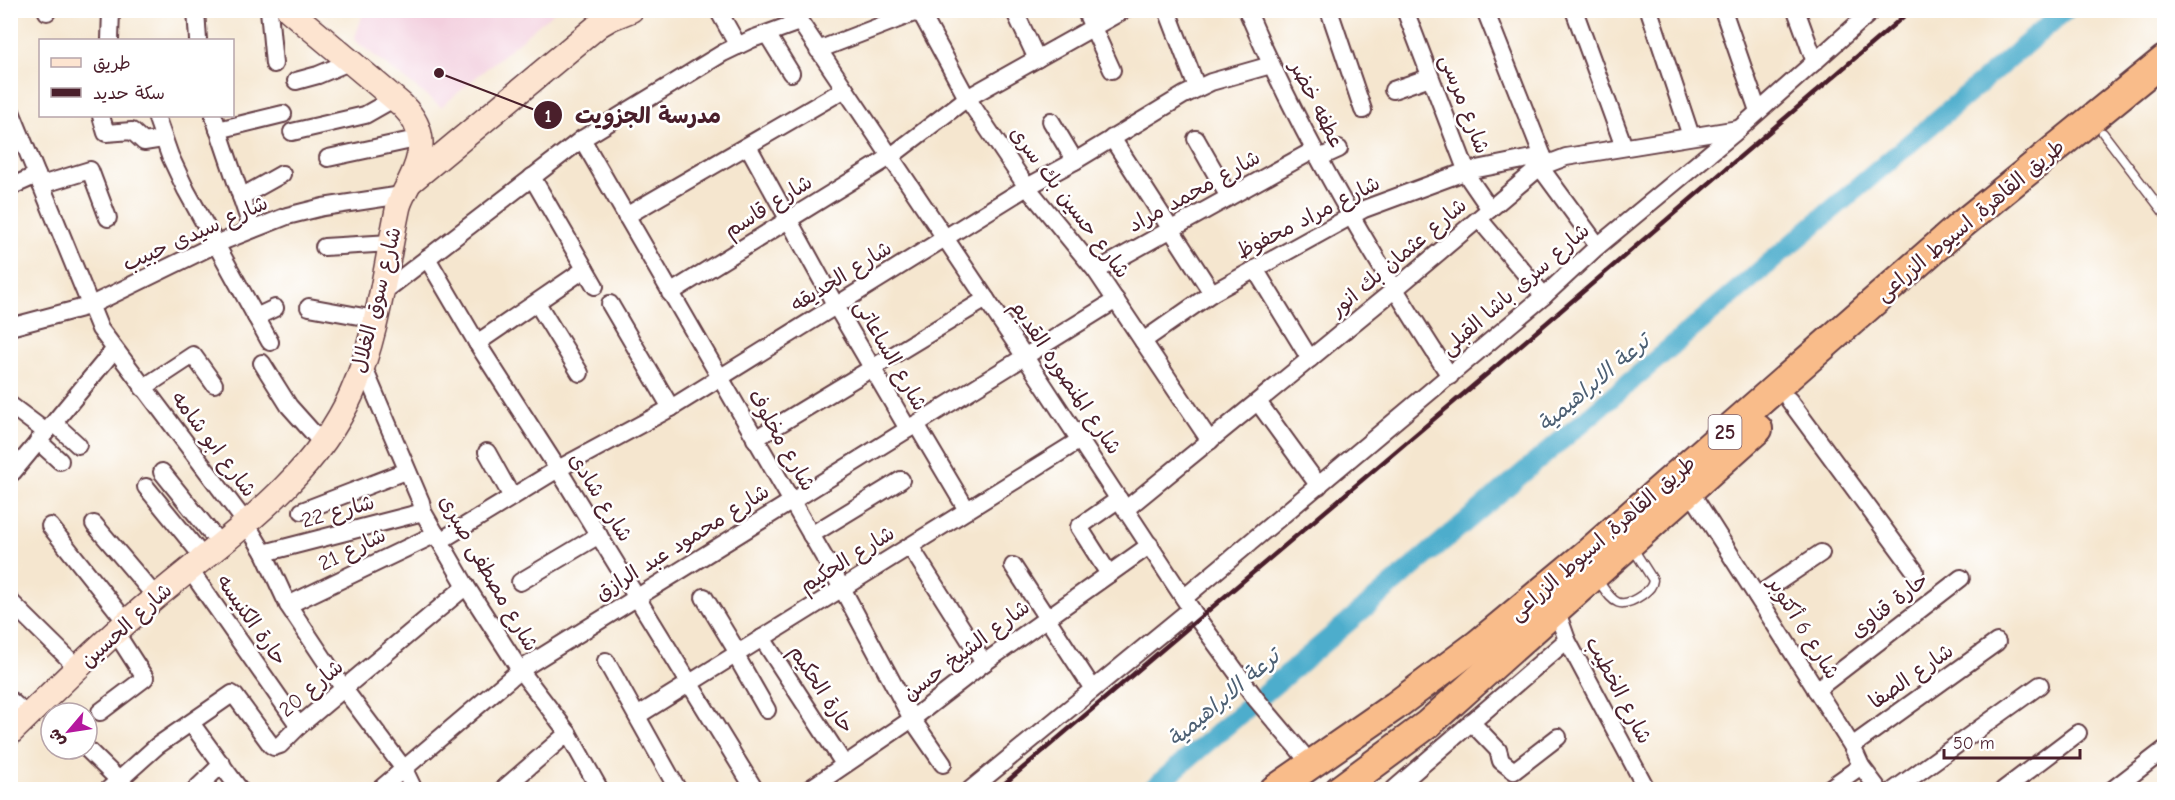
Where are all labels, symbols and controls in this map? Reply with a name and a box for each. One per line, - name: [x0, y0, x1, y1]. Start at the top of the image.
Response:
- legend: [39, 39, 234, 117]
- street label: شارع مرسى: [1432, 51, 1495, 158]
- text: طريق: [93, 53, 131, 74]
- street label: عطفه خضر: [1284, 55, 1349, 151]
- text: سكة حديد: [93, 83, 165, 104]
- callout: مدرسة الجزويت: [533, 95, 733, 135]
- text: مدرسة الجزويت: [575, 103, 721, 130]
- text: 1: [544, 106, 552, 127]
- street label: شارع حسين بك سرى: [1003, 121, 1135, 285]
- street label: طريق القاهرة, اسيوط الزراعى: [1871, 134, 2070, 307]
- street label: شارع محمد مراد: [1124, 145, 1266, 240]
- street label: شارع قاسم: [720, 170, 819, 246]
- street label: شارع مراد محفوظ: [1232, 170, 1385, 266]
- street label: شارع سيدى حبيب: [119, 190, 272, 278]
- street label: شارع عثمان بك انور: [1324, 193, 1473, 324]
- street label: شارع سرى باشا القبلى: [1436, 218, 1596, 362]
- street label: شارع سوق الغلال: [346, 225, 409, 376]
- street label: شارع الحديقه: [786, 236, 897, 319]
- street label: شارع الساعاتى: [847, 295, 932, 416]
- street label: شارع المنصوره القديم: [1002, 295, 1127, 461]
- water label: ترعة الابراهيمية: [1532, 326, 1658, 437]
- street label: شارع مخلوف: [741, 385, 821, 496]
- street label: شارع ابو شامه: [164, 387, 261, 503]
- road number: 25: [1708, 415, 1742, 449]
- street label: شارع شادى: [562, 448, 638, 548]
- street label: طريق القاهرة, اسيوط الزراعى: [1504, 451, 1701, 627]
- street label: شارع محمود عبد الرازق: [591, 479, 775, 608]
- street label: شارع 22: [299, 490, 378, 535]
- street label: شارع مصطفى صبرى: [432, 491, 544, 657]
- street label: شارع الحكيم: [795, 520, 901, 601]
- street label: شارع 21: [314, 522, 391, 578]
- street label: حارة قناوى: [1845, 567, 1933, 643]
- street label: حارة الكنيسه: [212, 570, 292, 670]
- street label: شارع 6 أكتوبر: [1760, 571, 1845, 685]
- street label: شارع الحسين: [75, 578, 179, 675]
- street label: شارع الشيخ حسن: [898, 594, 1036, 708]
- street label: شارع الخطيب: [1578, 632, 1657, 749]
- street label: شارع الصفا: [1864, 638, 1959, 716]
- street label: حارة الحكيم: [781, 640, 859, 740]
- water label: ترعة الابراهيمية: [1162, 641, 1288, 752]
- street label: شارع 20: [274, 654, 350, 724]
- north arrow: [39, 701, 99, 761]
- scale bar: [1944, 722, 2080, 760]
- text: ش: [45, 726, 69, 750]
- text: 50 m: [1953, 733, 1995, 754]

